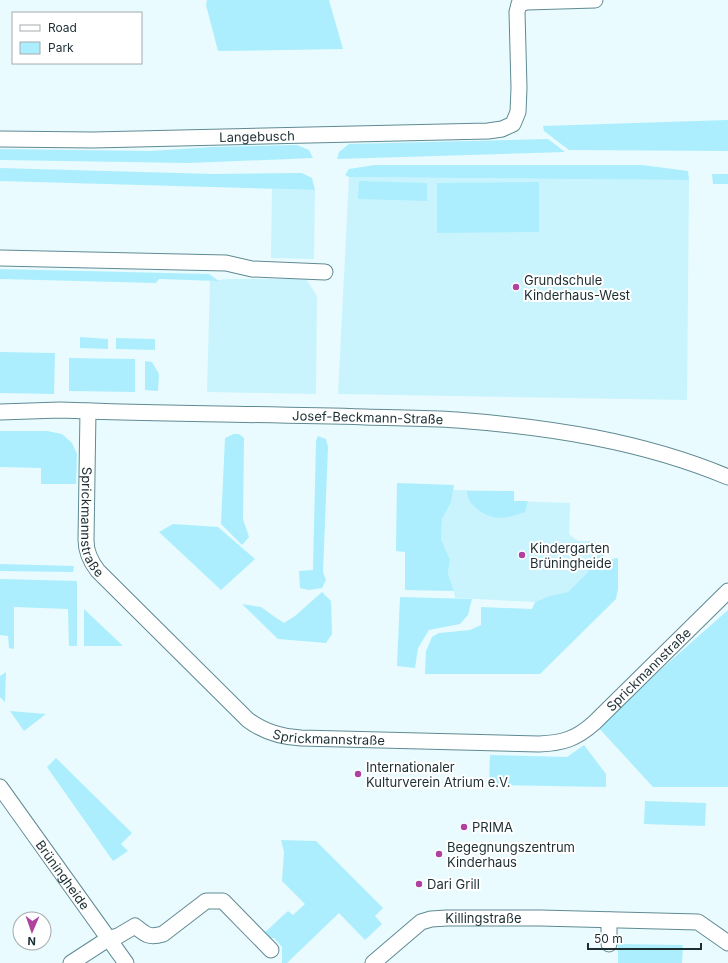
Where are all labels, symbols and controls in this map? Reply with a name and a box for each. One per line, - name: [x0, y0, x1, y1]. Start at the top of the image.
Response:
- legend: [12, 12, 142, 64]
- text: Road: [48, 20, 77, 35]
- text: Park: [48, 40, 74, 55]
- street label: Langebusch: [219, 127, 295, 145]
- place label: Grundschule Kinderhaus-West: [524, 272, 630, 303]
- marker: Grundschule Kinderhaus-West: [511, 282, 521, 292]
- street label: Josef-Beckmann-Straße: [292, 407, 444, 427]
- street label: Sprickmannstraße: [78, 467, 107, 580]
- place label: Kindergarten Brüningheide: [530, 540, 612, 571]
- marker: Kindergarten Brüningheide: [517, 550, 527, 560]
- street label: Sprickmannstraße: [603, 624, 694, 714]
- street label: Sprickmannstraße: [271, 726, 385, 748]
- place label: Internationaler Kulturverein Atrium e.V.: [366, 759, 510, 790]
- marker: Internationaler Kulturverein Atrium e.V.: [353, 769, 363, 779]
- place label: PRIMA: [472, 819, 513, 835]
- marker: PRIMA: [459, 822, 469, 832]
- street label: Brüningheide: [33, 837, 93, 913]
- place label: Begegnungszentrum Kinderhaus: [447, 839, 575, 870]
- marker: Begegnungszentrum Kinderhaus: [434, 849, 444, 859]
- place label: Dari Grill: [427, 876, 480, 892]
- marker: Dari Grill: [414, 879, 424, 889]
- street label: Killingstraße: [445, 910, 522, 926]
- north arrow: [12, 911, 52, 951]
- scale bar: [588, 925, 701, 951]
- text: 50 m: [594, 931, 623, 946]
- text: N: [27, 934, 36, 948]

